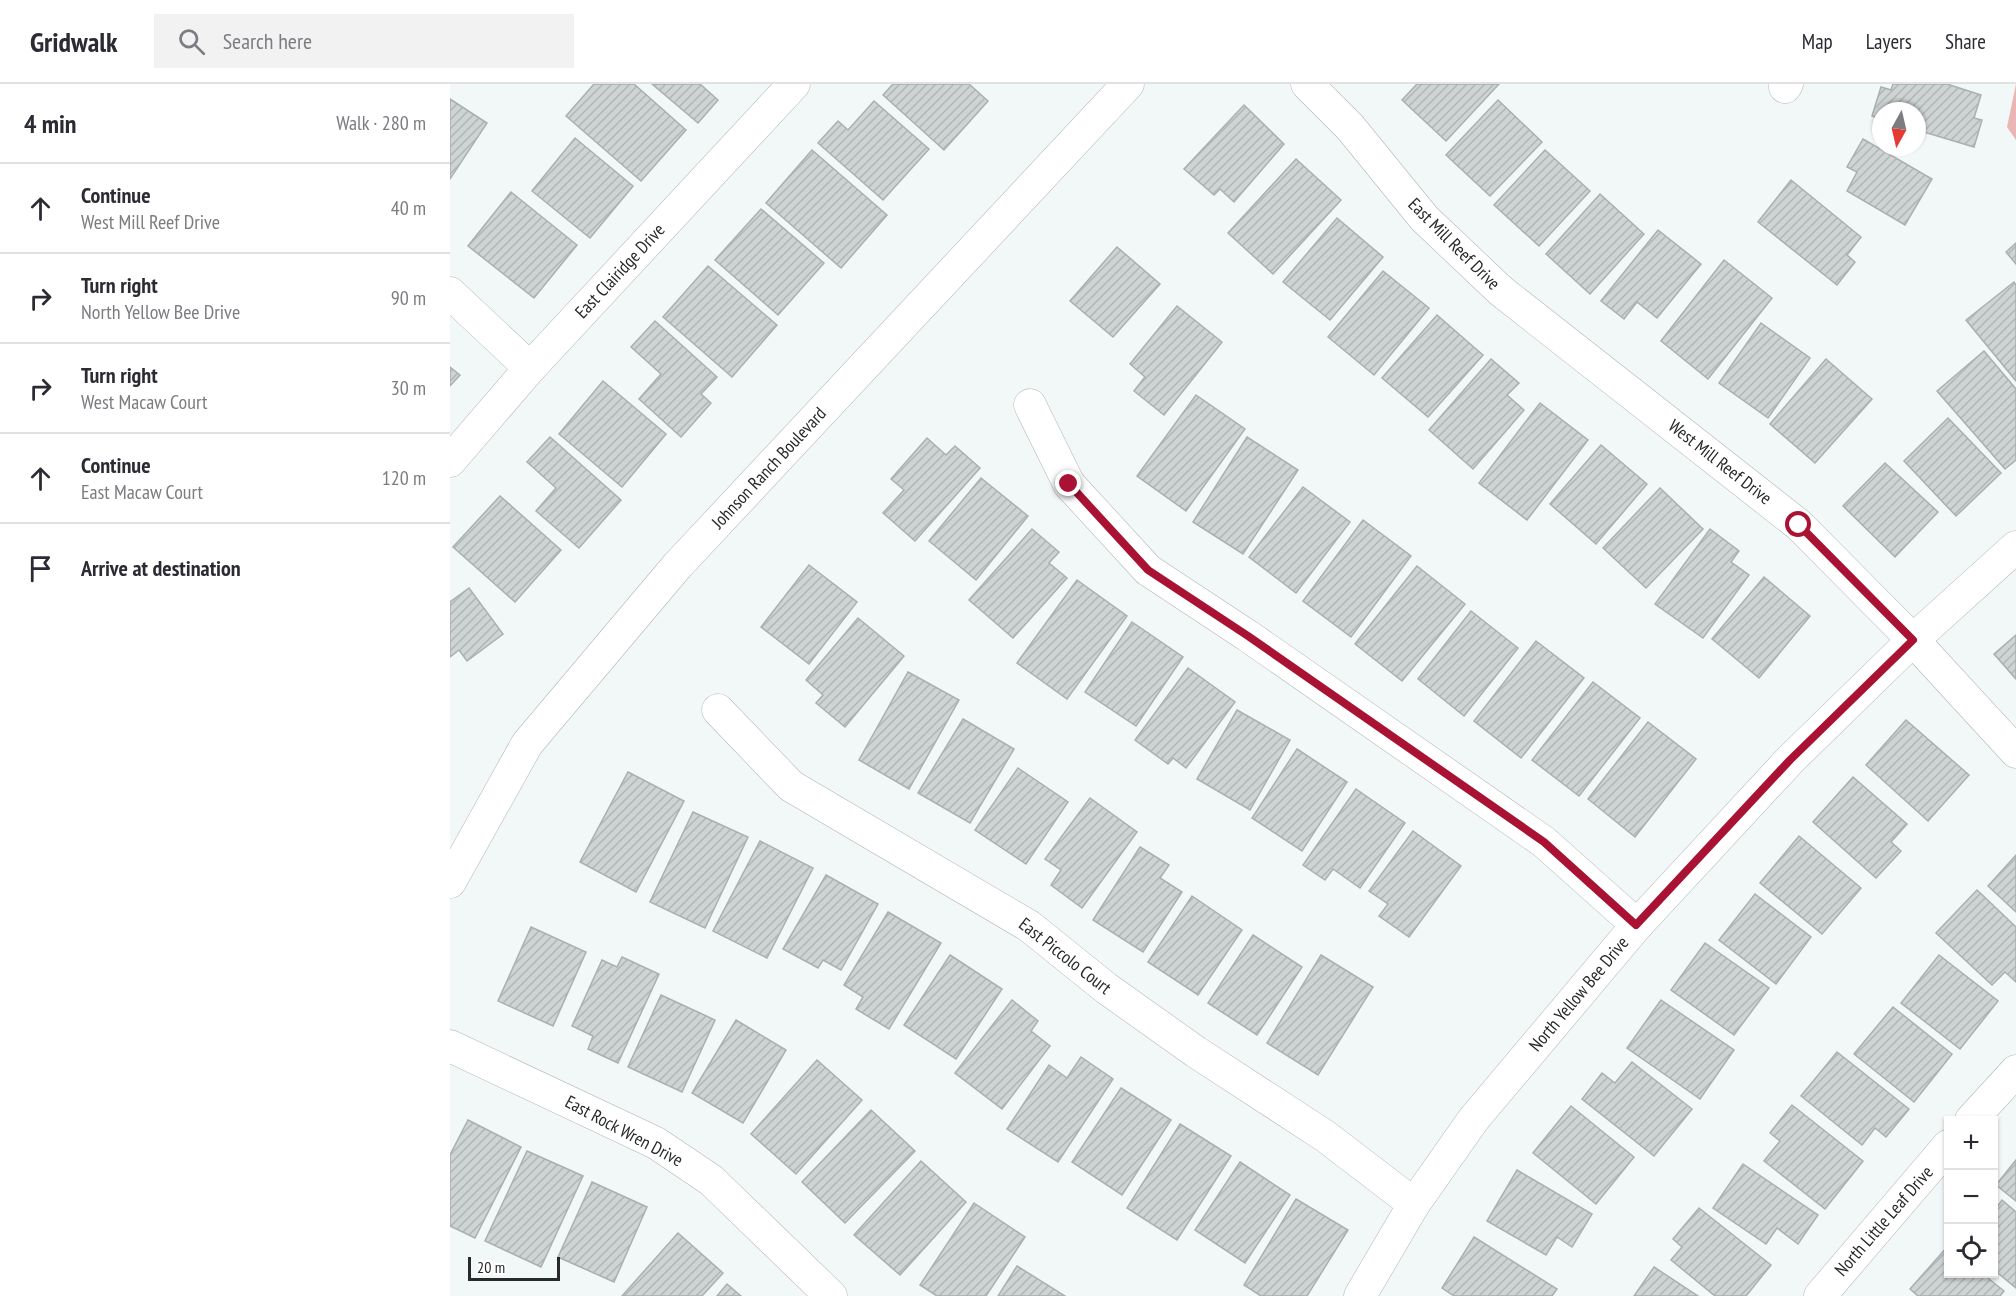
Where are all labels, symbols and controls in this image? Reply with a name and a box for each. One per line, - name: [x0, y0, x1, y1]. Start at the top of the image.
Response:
- search box: [154, 14, 574, 68]
- text: Gridwalk: [30, 23, 118, 60]
- icon: search: [175, 25, 208, 58]
- text: Search here: [223, 27, 312, 55]
- text: Map: [1802, 28, 1833, 55]
- text: Layers: [1866, 28, 1912, 55]
- text: Share: [1945, 28, 1986, 55]
- north arrow: [1872, 102, 1926, 156]
- text: 4 min: [24, 107, 77, 140]
- text: Walk · 280 m: [336, 110, 426, 136]
- text: Continue: [81, 181, 151, 209]
- icon: ahead: [24, 192, 57, 225]
- street label: East Mill Reef Drive: [1403, 193, 1505, 295]
- text: 40 m: [391, 195, 426, 221]
- text: West Mill Reef Drive: [81, 209, 220, 235]
- street label: East Clairidge Drive: [570, 218, 670, 323]
- text: Turn right: [81, 271, 158, 299]
- icon: right: [24, 282, 57, 315]
- text: 90 m: [391, 285, 426, 311]
- text: North Yellow Bee Drive: [81, 299, 240, 325]
- text: Turn right: [81, 361, 158, 389]
- icon: right: [24, 372, 57, 405]
- text: 30 m: [391, 375, 426, 401]
- text: West Macaw Court: [81, 389, 207, 415]
- street label: Johnson Ranch Boulevard: [706, 402, 831, 534]
- street label: West Mill Reef Drive: [1664, 414, 1777, 509]
- text: Continue: [81, 451, 151, 479]
- icon: ahead: [24, 462, 57, 495]
- text: 120 m: [382, 465, 426, 491]
- route end: [1055, 470, 1081, 496]
- text: East Macaw Court: [81, 479, 203, 505]
- route start: [1785, 511, 1811, 537]
- icon: arrive: [24, 552, 57, 585]
- text: Arrive at destination: [81, 554, 241, 582]
- street label: East Piccolo Court: [1014, 912, 1116, 999]
- street label: North Yellow Bee Drive: [1524, 931, 1633, 1056]
- street label: East Rock Wren Drive: [561, 1090, 687, 1171]
- map controls: [1944, 1116, 1998, 1278]
- button: +: [1944, 1116, 1998, 1170]
- street label: North Little Leaf Drive: [1829, 1161, 1938, 1281]
- button: −: [1944, 1170, 1998, 1224]
- button: locate: [1944, 1224, 1998, 1278]
- scale bar: [468, 1254, 560, 1282]
- text: 20 m: [477, 1257, 505, 1277]

